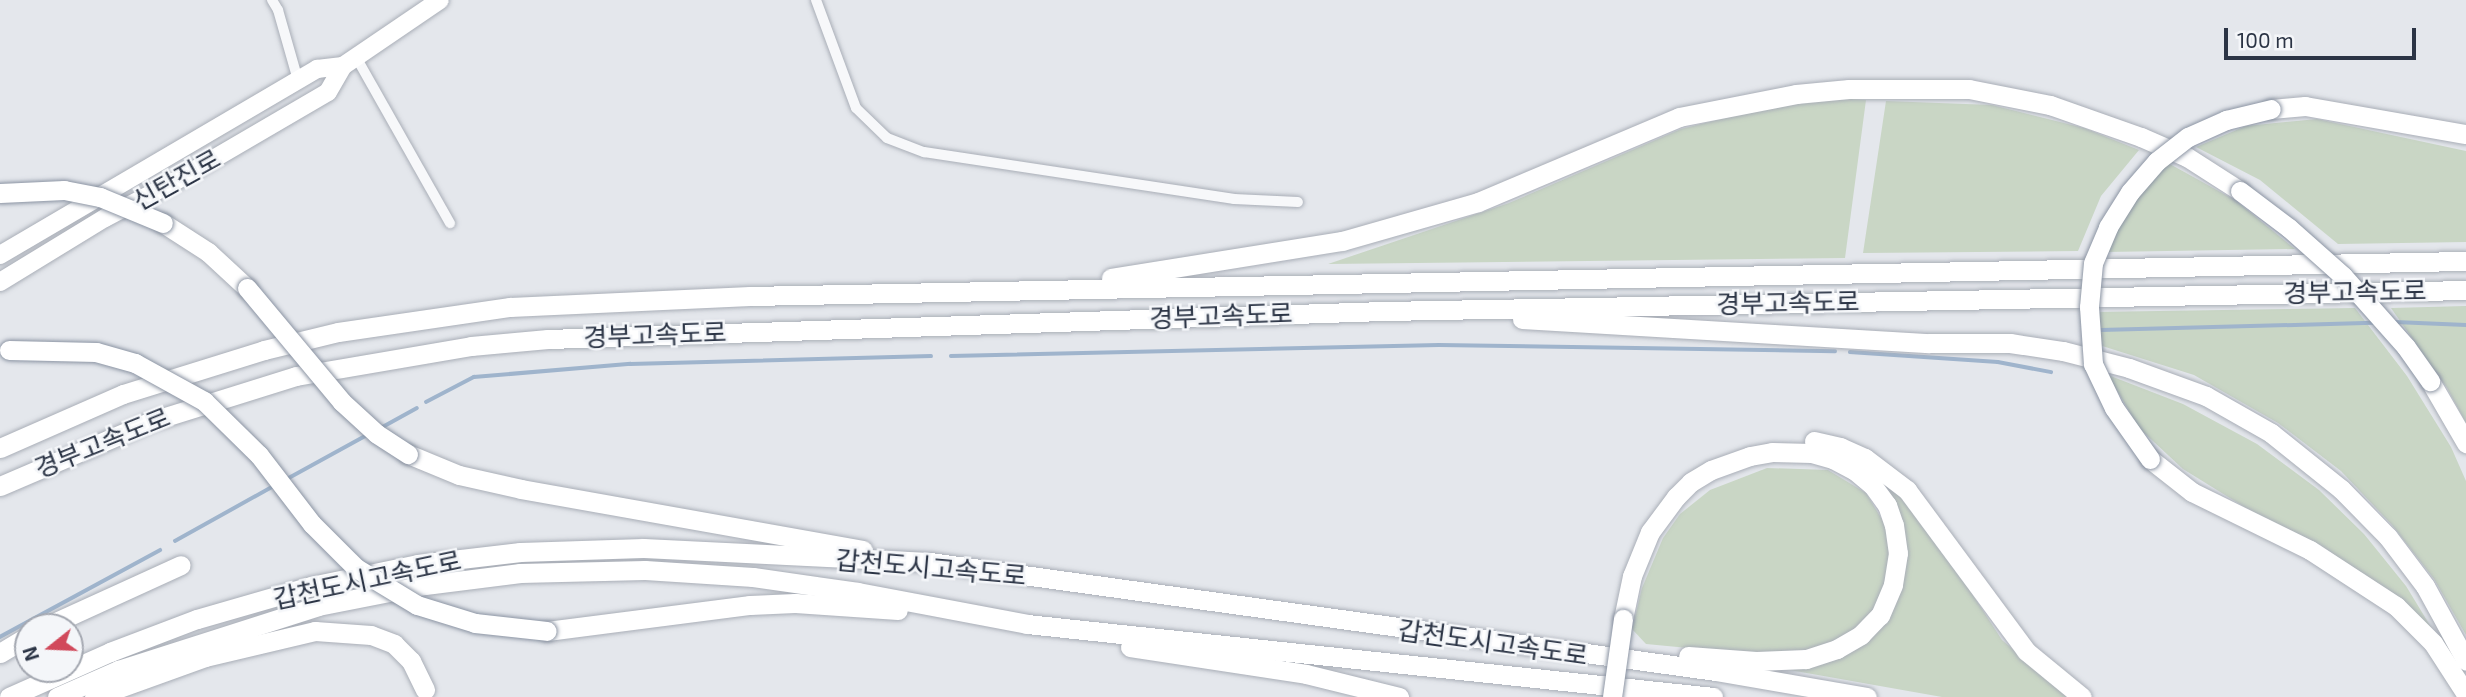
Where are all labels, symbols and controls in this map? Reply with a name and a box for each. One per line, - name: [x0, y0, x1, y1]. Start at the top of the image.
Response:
- scale bar: [2228, 14, 2420, 58]
- text: 100 m: [2237, 27, 2294, 52]
- street label: 신탄진로: [127, 142, 225, 216]
- street label: 경부고속도로: [2283, 274, 2427, 308]
- street label: 경부고속도로: [1716, 285, 1860, 319]
- street label: 경부고속도로: [1149, 297, 1293, 333]
- street label: 경부고속도로: [583, 316, 727, 352]
- street label: 경부고속도로: [30, 401, 174, 483]
- street label: 갑천도시고속도로: [834, 543, 1028, 591]
- street label: 갑천도시고속도로: [270, 544, 464, 614]
- north arrow: [14, 613, 84, 683]
- street label: 갑천도시고속도로: [1396, 613, 1590, 671]
- text: N: [17, 644, 44, 664]

